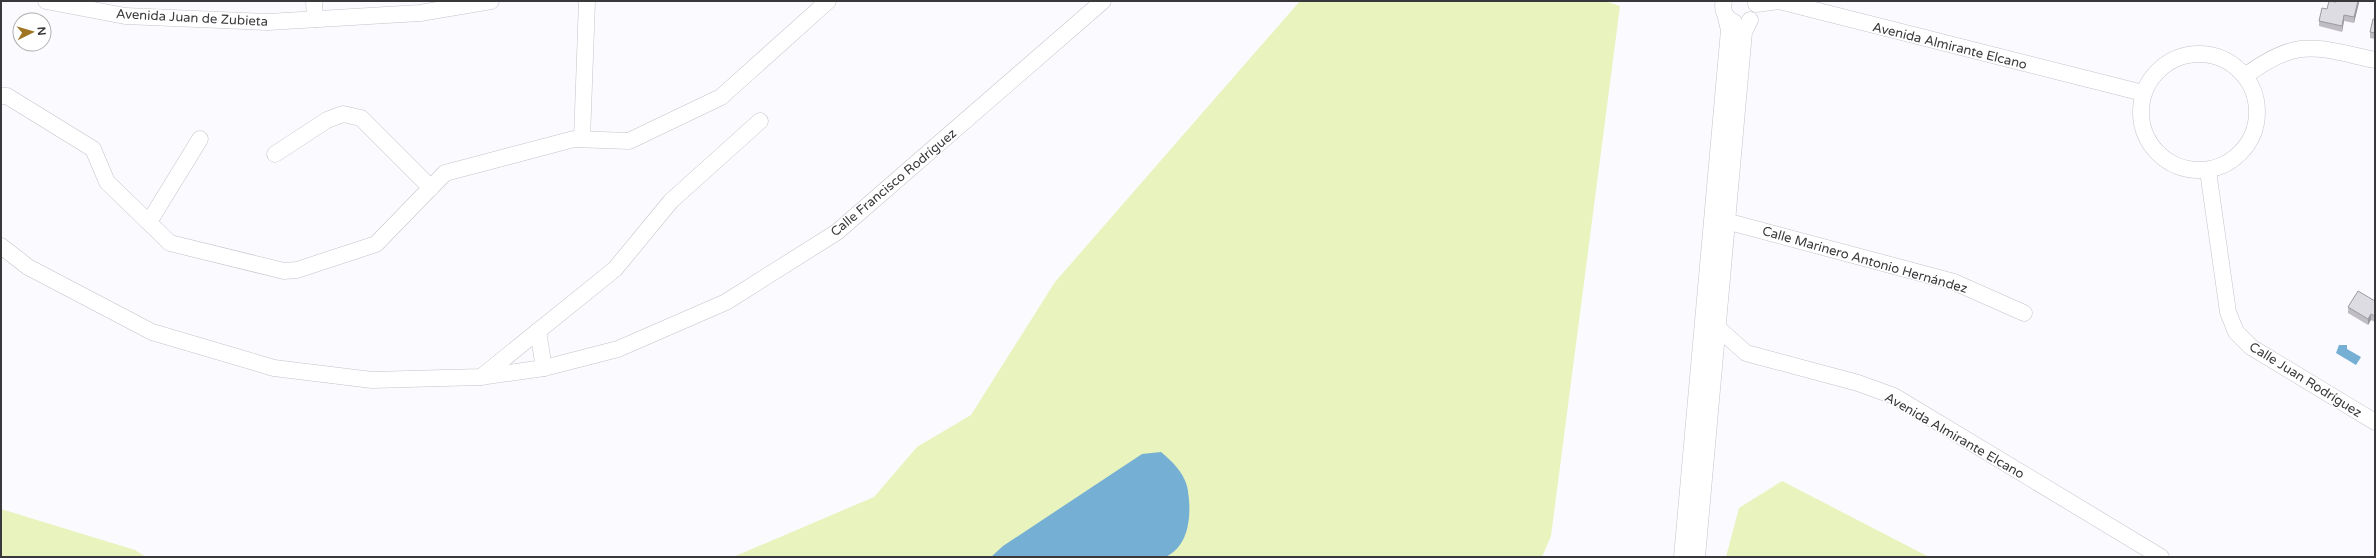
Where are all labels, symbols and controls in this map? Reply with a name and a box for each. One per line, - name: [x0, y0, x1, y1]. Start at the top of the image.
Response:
- street label: Avenida Juan de Zubieta: [116, 6, 268, 30]
- north arrow: [12, 12, 52, 52]
- street label: Avenida Almirante Elcano: [1871, 19, 2029, 73]
- text: N: [35, 26, 48, 36]
- street label: Calle Francisco Rodríguez: [827, 125, 960, 240]
- street label: Calle Marinero Antonio Hernández: [1760, 223, 1969, 297]
- street label: Calle Juan Rodríguez: [2246, 339, 2365, 421]
- street label: Avenida Almirante Elcano: [1882, 389, 2027, 483]

